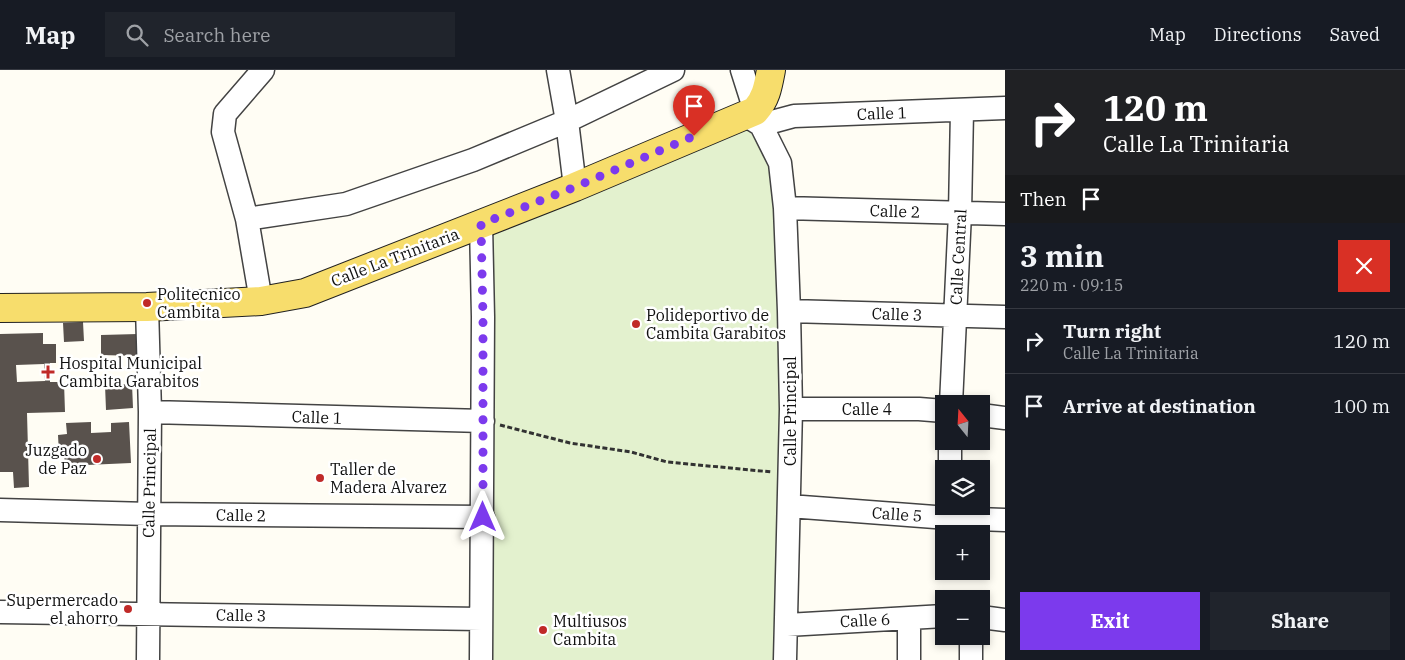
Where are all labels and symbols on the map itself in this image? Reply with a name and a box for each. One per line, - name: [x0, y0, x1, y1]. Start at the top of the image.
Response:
- pin: [673, 85, 715, 136]
- street label: Calle 1: [856, 102, 908, 124]
- street label: Calle 2: [869, 200, 921, 222]
- street label: Calle Central: [945, 208, 971, 306]
- street label: Calle La Trinitaria: [328, 223, 462, 291]
- place label: Politecnico Cambita: [157, 284, 240, 322]
- marker: Politecnico Cambita: [141, 297, 153, 309]
- street label: Calle 3: [871, 303, 923, 325]
- place label: Polideportivo de Cambita Garabitos: [646, 305, 786, 343]
- marker: Polideportivo de Cambita Garabitos: [630, 318, 642, 330]
- place label: Hospital Municipal Cambita Garabitos: [59, 353, 202, 391]
- street label: Calle Principal: [780, 356, 800, 466]
- marker: Hospital Municipal Cambita Garabitos: [41, 365, 55, 379]
- north arrow: [935, 395, 990, 450]
- street label: Calle 4: [842, 399, 892, 419]
- street label: Calle 1: [291, 406, 343, 428]
- street label: Calle Principal: [138, 428, 160, 538]
- place label: Juzgado de Paz: [26, 440, 87, 478]
- marker: Juzgado de Paz: [91, 453, 103, 465]
- place label: Taller de Madera Alvarez: [330, 459, 447, 497]
- marker: Taller de Madera Alvarez: [314, 472, 326, 484]
- position arrow: [456, 490, 508, 542]
- street label: Calle 5: [871, 502, 923, 526]
- street label: Calle 2: [216, 505, 266, 525]
- place label: Supermercado el ahorro: [6, 590, 118, 628]
- marker: Supermercado el ahorro: [122, 603, 134, 615]
- street label: Calle 3: [216, 605, 266, 625]
- street label: Calle 6: [839, 609, 891, 631]
- place label: Multiusos Cambita: [553, 611, 627, 649]
- marker: Multiusos Cambita: [537, 624, 549, 636]

